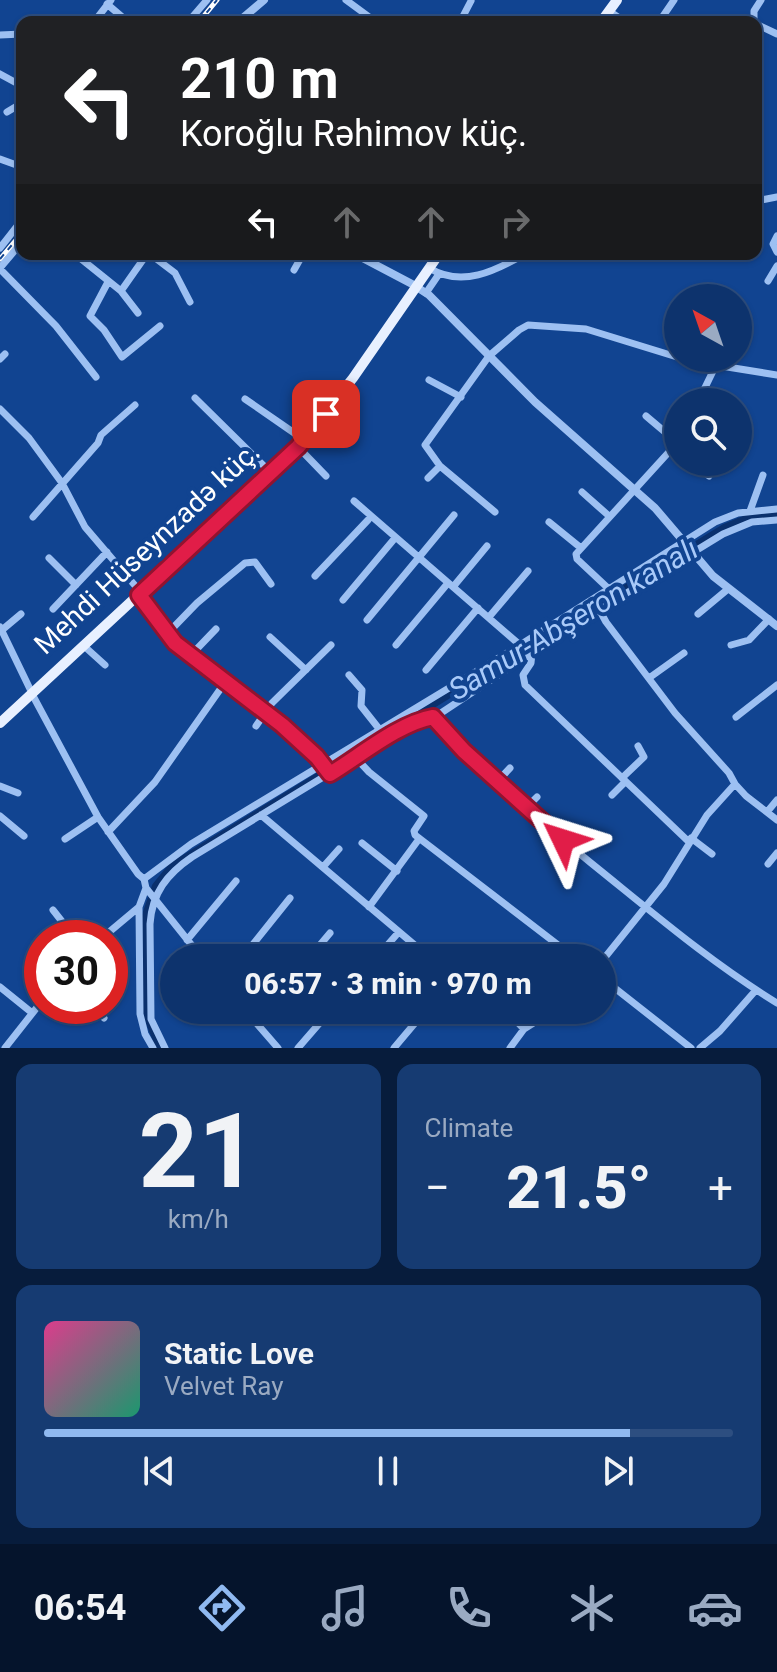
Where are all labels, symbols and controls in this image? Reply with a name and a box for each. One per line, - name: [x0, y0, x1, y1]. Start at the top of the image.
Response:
- text: 210 m: [180, 46, 339, 112]
- icon: left: [48, 48, 152, 152]
- text: Koroğlu Rəhimov küç.: [180, 113, 527, 155]
- icon: left: [241, 200, 285, 244]
- icon: ahead: [325, 200, 369, 244]
- icon: ahead: [409, 200, 453, 244]
- icon: right: [493, 200, 537, 244]
- north arrow: [664, 284, 752, 372]
- map controls: [664, 284, 752, 476]
- pin: [292, 380, 360, 448]
- button: search: [664, 388, 752, 476]
- icon: arrive: [304, 392, 348, 436]
- street label: Mehdi Hüseynzadə küç.: [28, 435, 266, 661]
- water label: Samur-Abşeron kanalı: [442, 531, 704, 707]
- position arrow: [521, 798, 605, 882]
- speed limit sign: 30: [24, 920, 128, 1024]
- text: 06:57 · 3 min · 970 m: [244, 966, 532, 1001]
- text: 21: [139, 1091, 258, 1212]
- text: Climate: [425, 1113, 513, 1143]
- text: 21.5°: [506, 1152, 651, 1223]
- text: −: [425, 1162, 450, 1214]
- text: +: [708, 1162, 733, 1214]
- text: km/h: [168, 1204, 229, 1234]
- text: Static Love: [164, 1336, 314, 1371]
- text: Velvet Ray: [164, 1371, 284, 1401]
- icon: previous: [137, 1449, 181, 1493]
- icon: pause: [366, 1449, 410, 1493]
- icon: next: [596, 1449, 640, 1493]
- icon: directions: [194, 1580, 250, 1636]
- icon: music: [317, 1580, 373, 1636]
- icon: phone: [441, 1580, 497, 1636]
- icon: climate: [564, 1580, 620, 1636]
- icon: car: [687, 1580, 743, 1636]
- text: 06:54: [34, 1587, 126, 1629]

